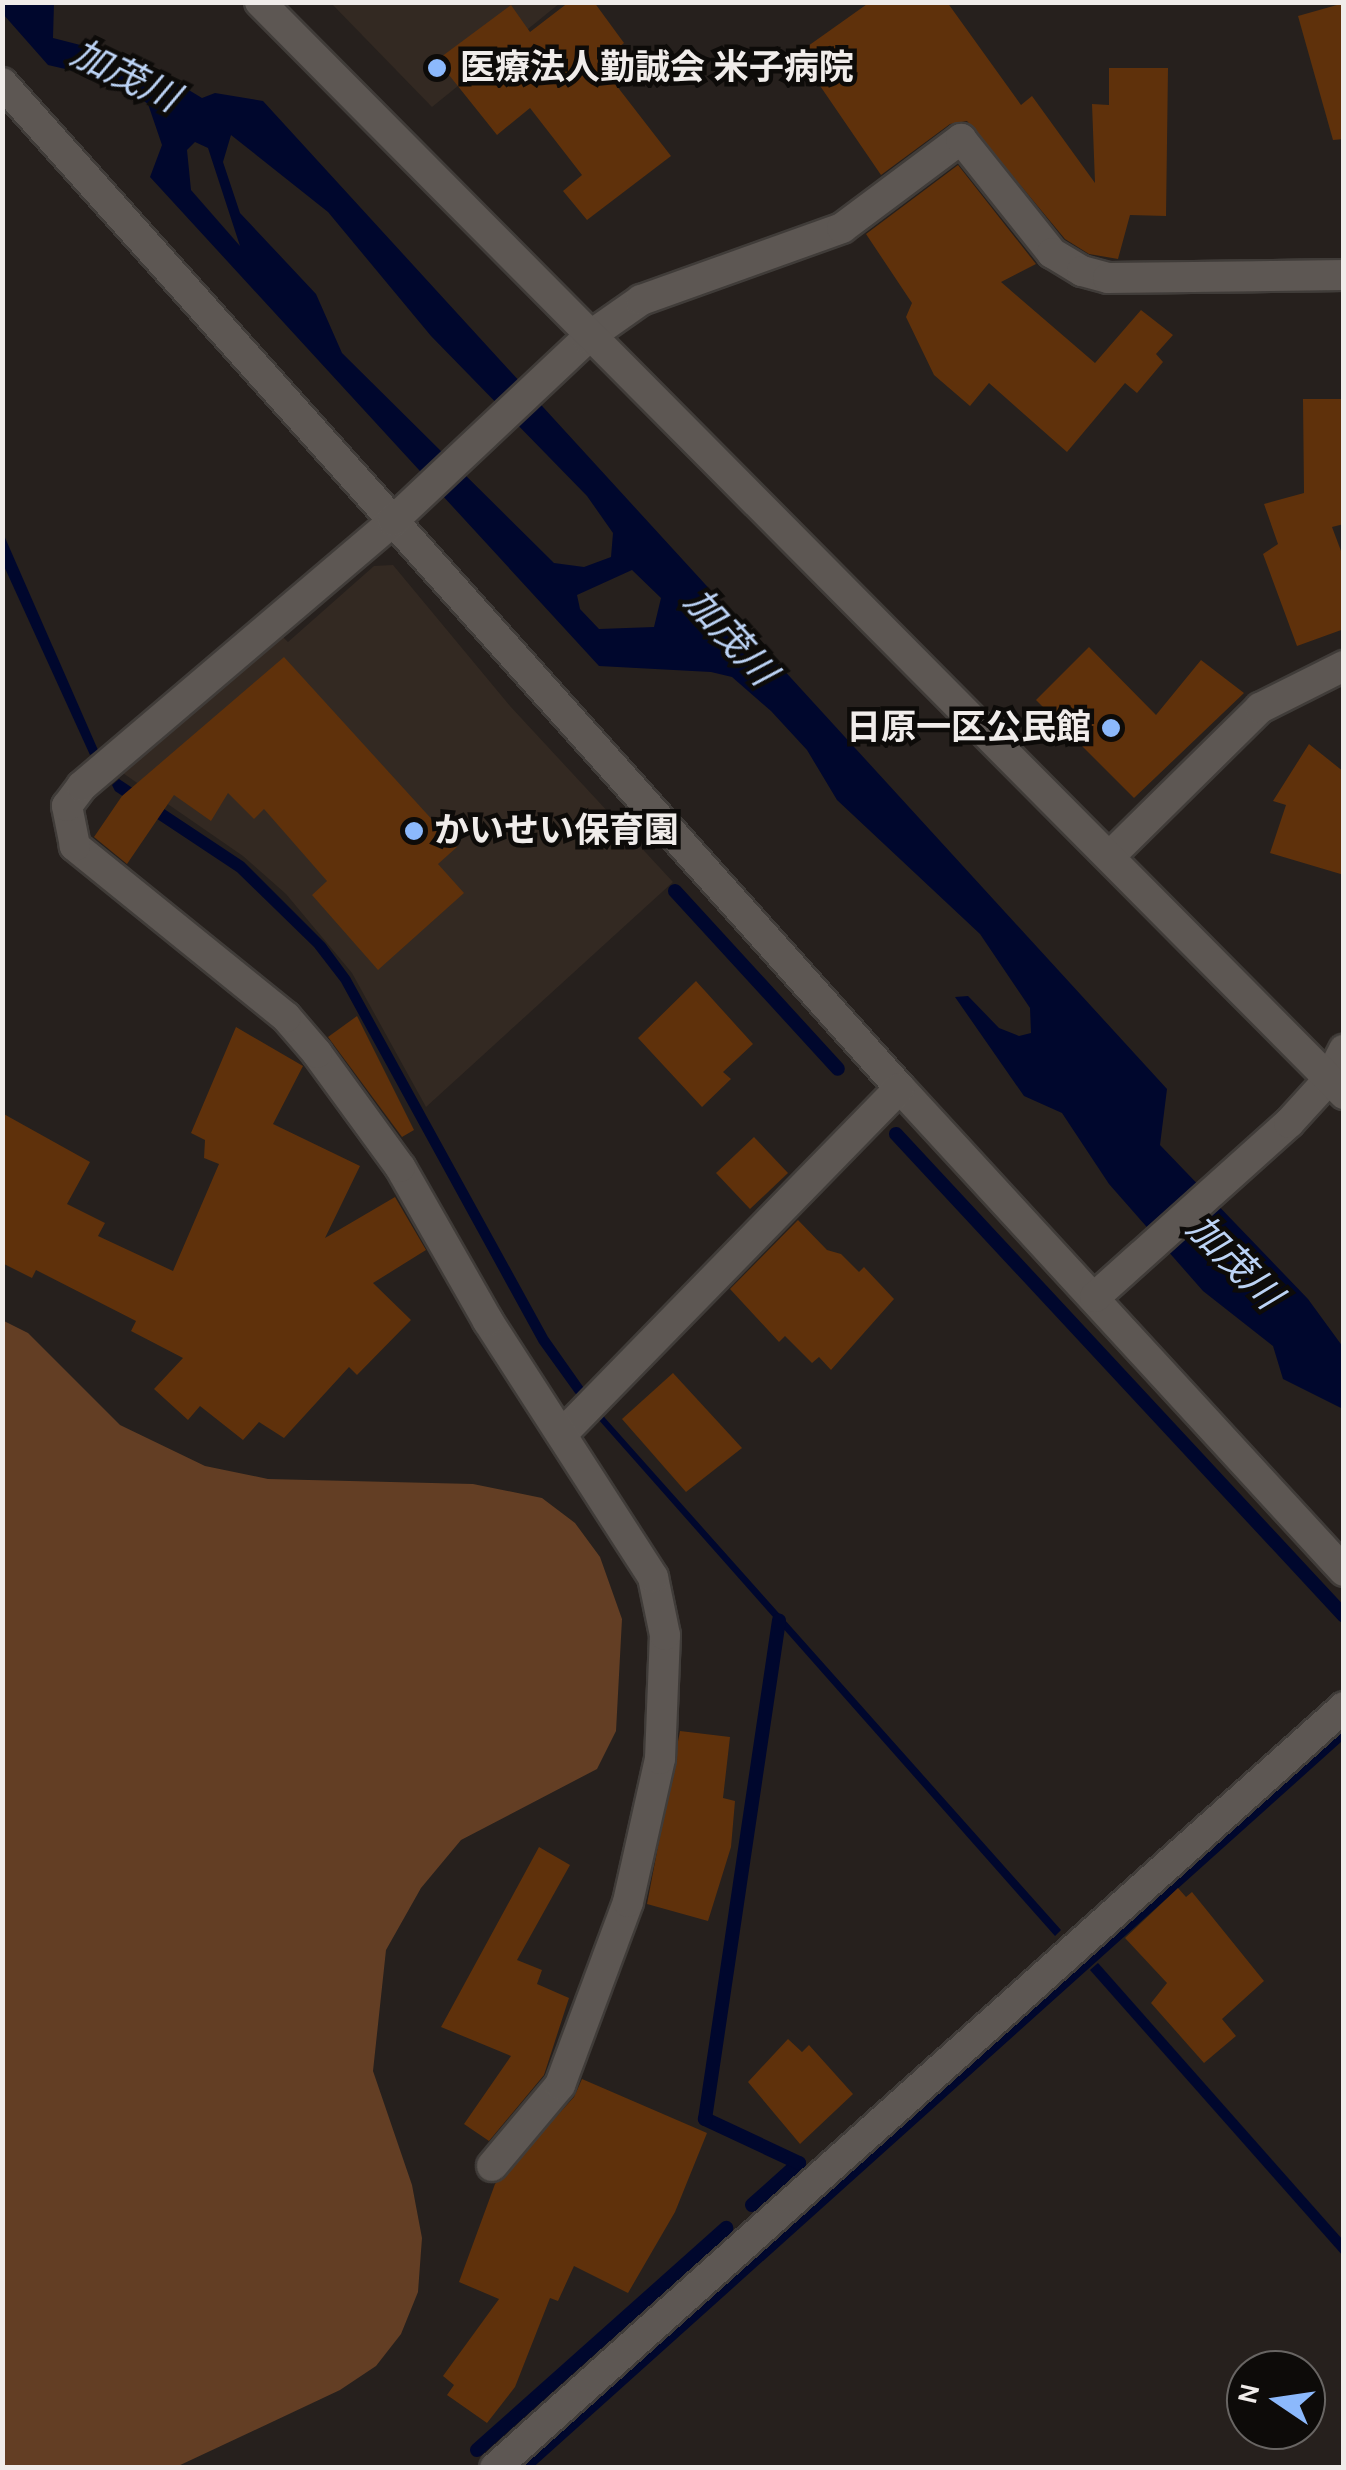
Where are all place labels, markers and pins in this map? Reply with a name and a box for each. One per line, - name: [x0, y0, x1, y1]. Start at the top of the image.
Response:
- place label: 医療法人勤誠会 米子病院: [460, 47, 854, 89]
- marker: 医療法人勤誠会 米子病院: [424, 55, 450, 81]
- place label: 日原一区公民館: [846, 707, 1091, 749]
- marker: 日原一区公民館: [1100, 717, 1122, 739]
- place label: かいせい保育園: [434, 810, 679, 852]
- marker: かいせい保育園: [403, 820, 425, 842]

